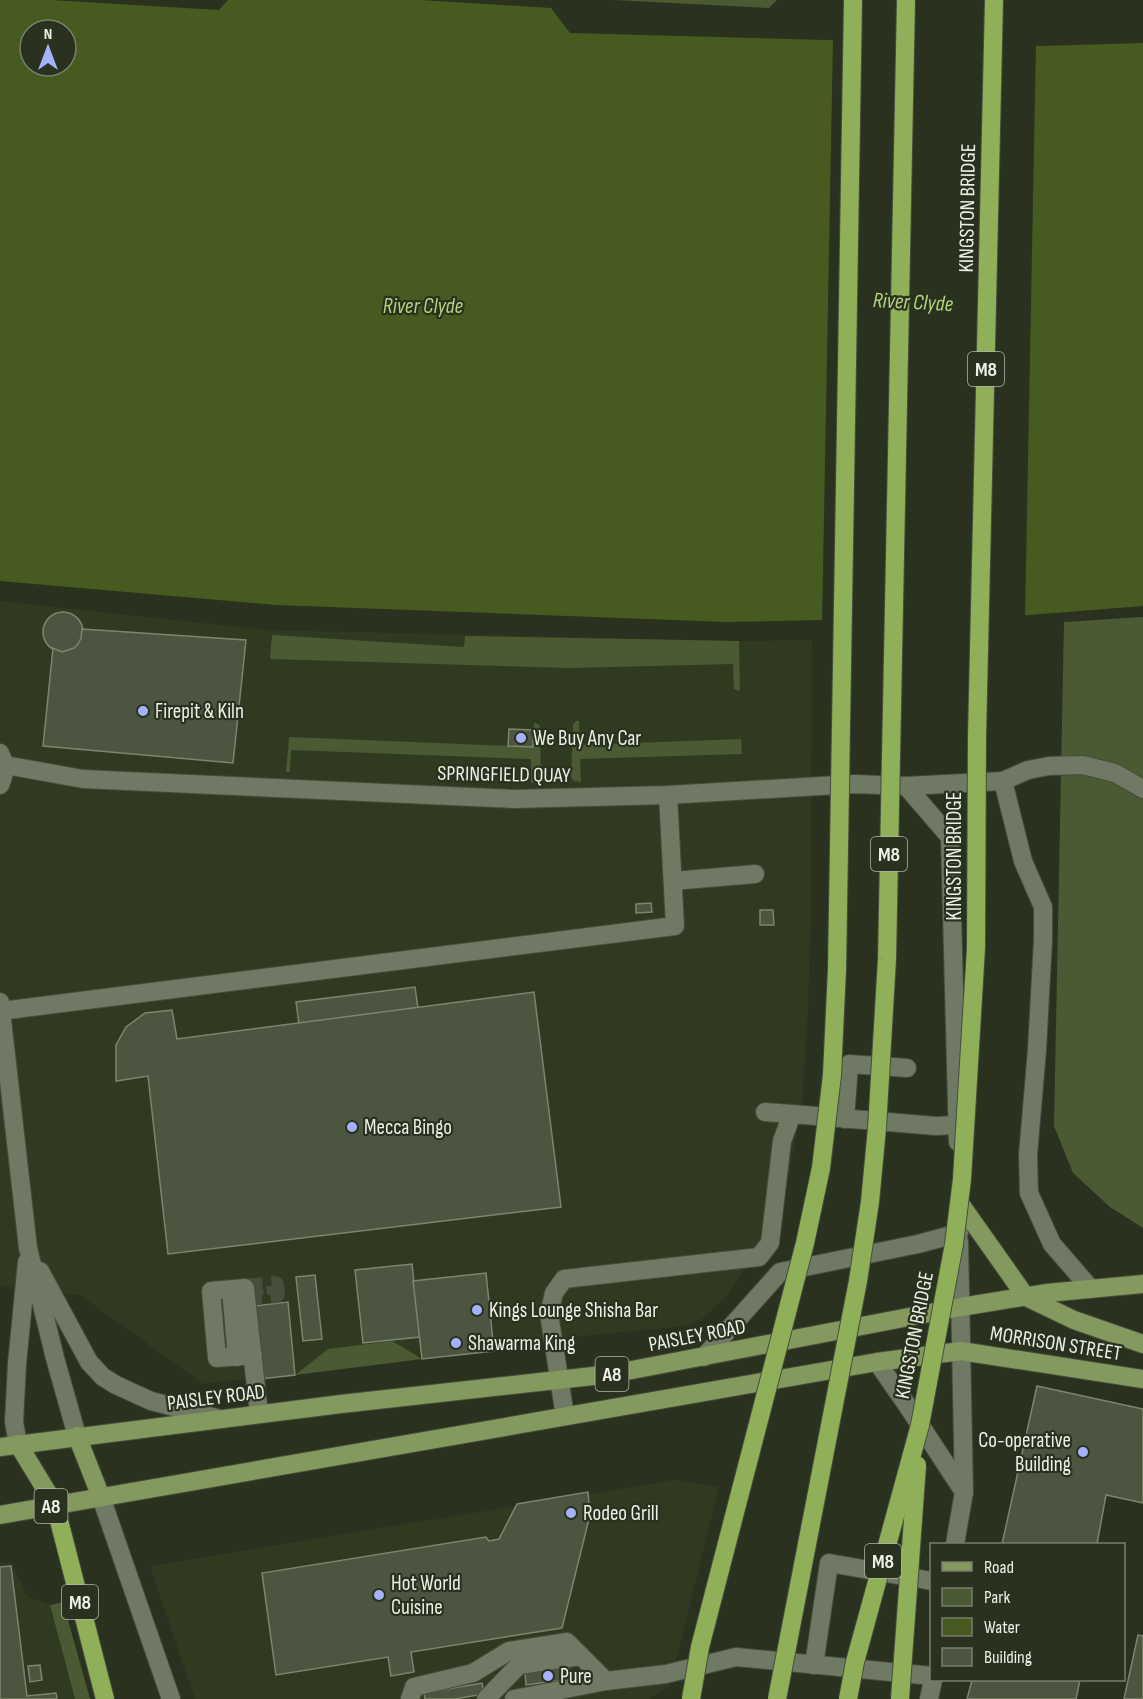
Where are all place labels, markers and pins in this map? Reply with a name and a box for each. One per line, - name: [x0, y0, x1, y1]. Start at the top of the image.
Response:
- place label: Firepit & Kiln: [155, 699, 244, 724]
- marker: Firepit & Kiln: [136, 704, 150, 718]
- place label: We Buy Any Car: [533, 726, 641, 751]
- marker: We Buy Any Car: [514, 731, 528, 745]
- place label: Mecca Bingo: [364, 1115, 452, 1140]
- marker: Mecca Bingo: [345, 1120, 359, 1134]
- place label: Kings Lounge Shisha Bar: [489, 1298, 658, 1323]
- marker: Kings Lounge Shisha Bar: [470, 1303, 484, 1317]
- place label: Shawarma King: [468, 1331, 575, 1356]
- marker: Shawarma King: [449, 1336, 463, 1350]
- place label: Co-operative Building: [978, 1428, 1071, 1477]
- marker: Co-operative Building: [1076, 1445, 1090, 1459]
- place label: Rodeo Grill: [583, 1501, 659, 1526]
- marker: Rodeo Grill: [564, 1506, 578, 1520]
- place label: Hot World Cuisine: [391, 1571, 461, 1620]
- marker: Hot World Cuisine: [372, 1588, 386, 1602]
- place label: Pure: [560, 1664, 592, 1689]
- marker: Pure: [541, 1669, 555, 1683]

